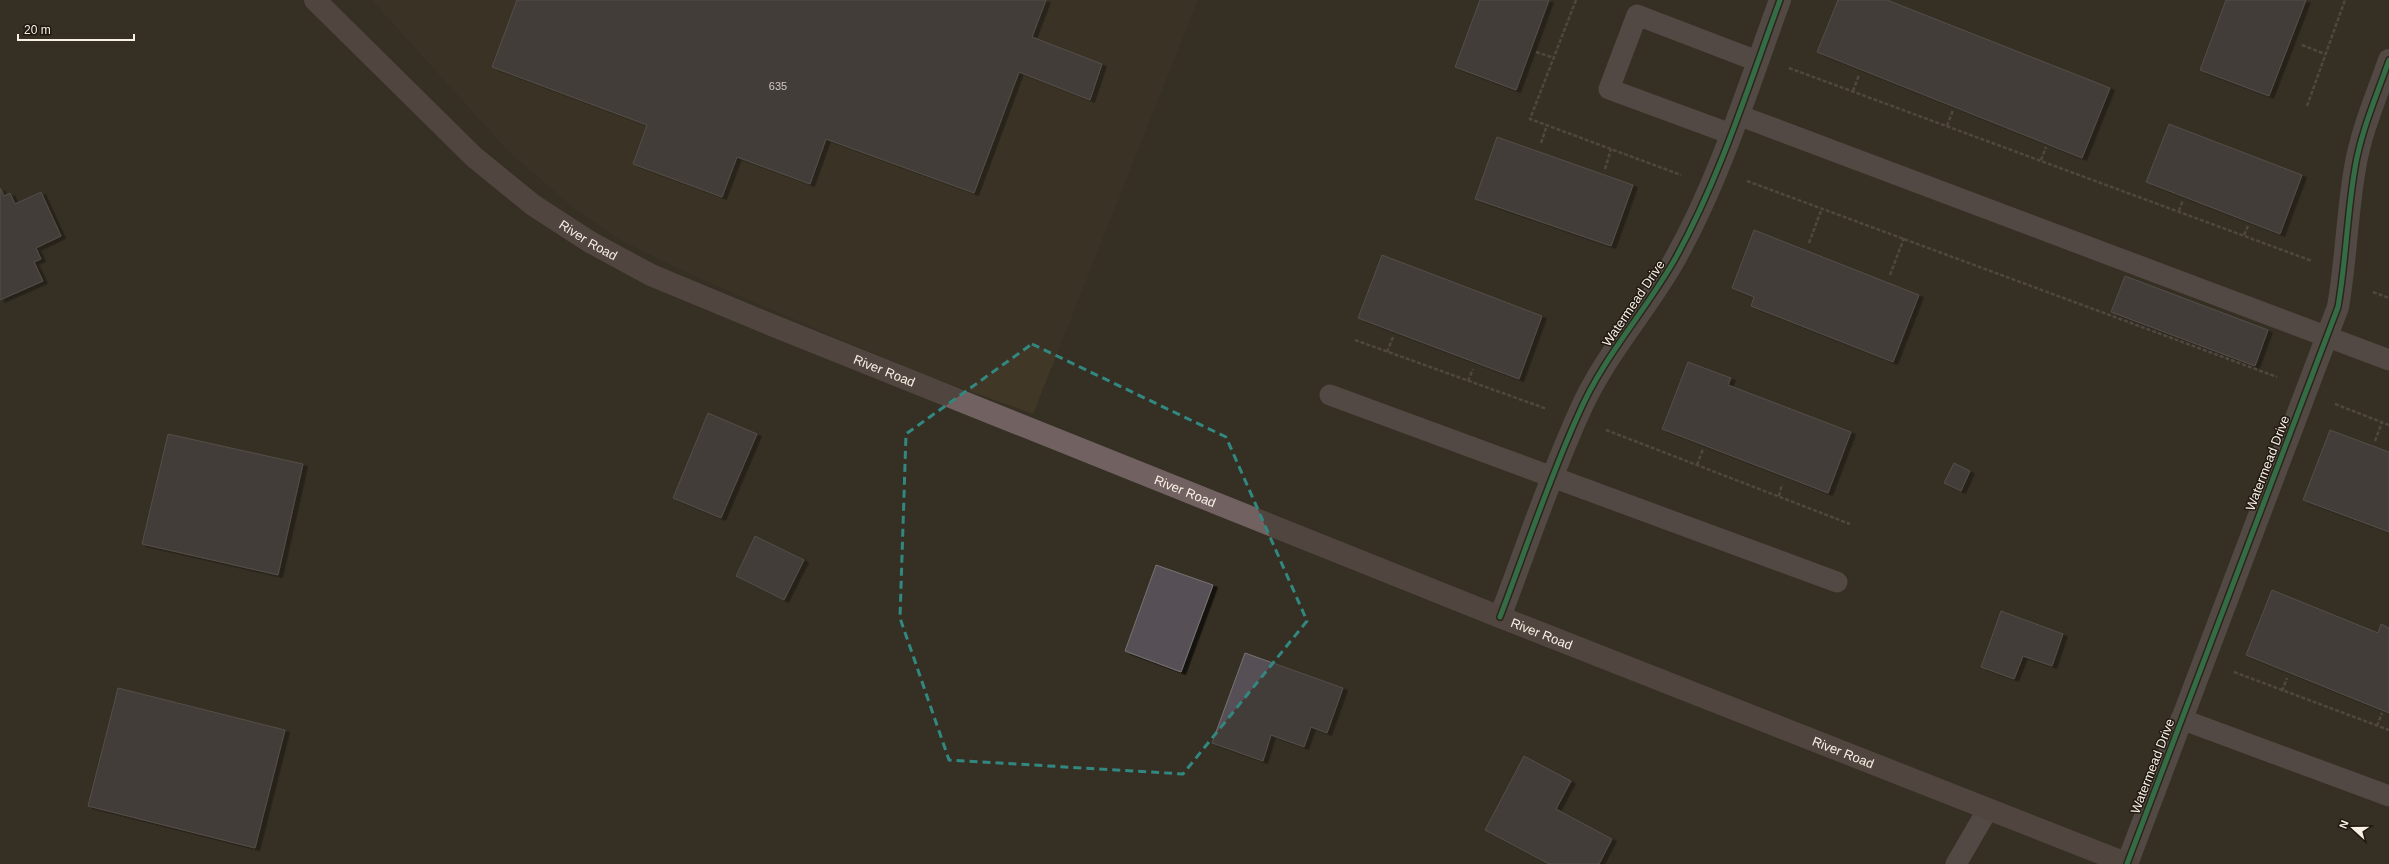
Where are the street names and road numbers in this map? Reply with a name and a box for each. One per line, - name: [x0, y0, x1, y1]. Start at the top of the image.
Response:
- street label: River Road: [556, 217, 620, 263]
- street label: Watermead Drive: [1599, 257, 1668, 349]
- street label: River Road: [851, 352, 917, 390]
- street label: Watermead Drive: [2242, 414, 2293, 513]
- street label: River Road: [1152, 472, 1218, 510]
- street label: River Road: [1509, 615, 1575, 653]
- street label: Watermead Drive: [2127, 717, 2178, 816]
- street label: River Road: [1810, 734, 1876, 771]

